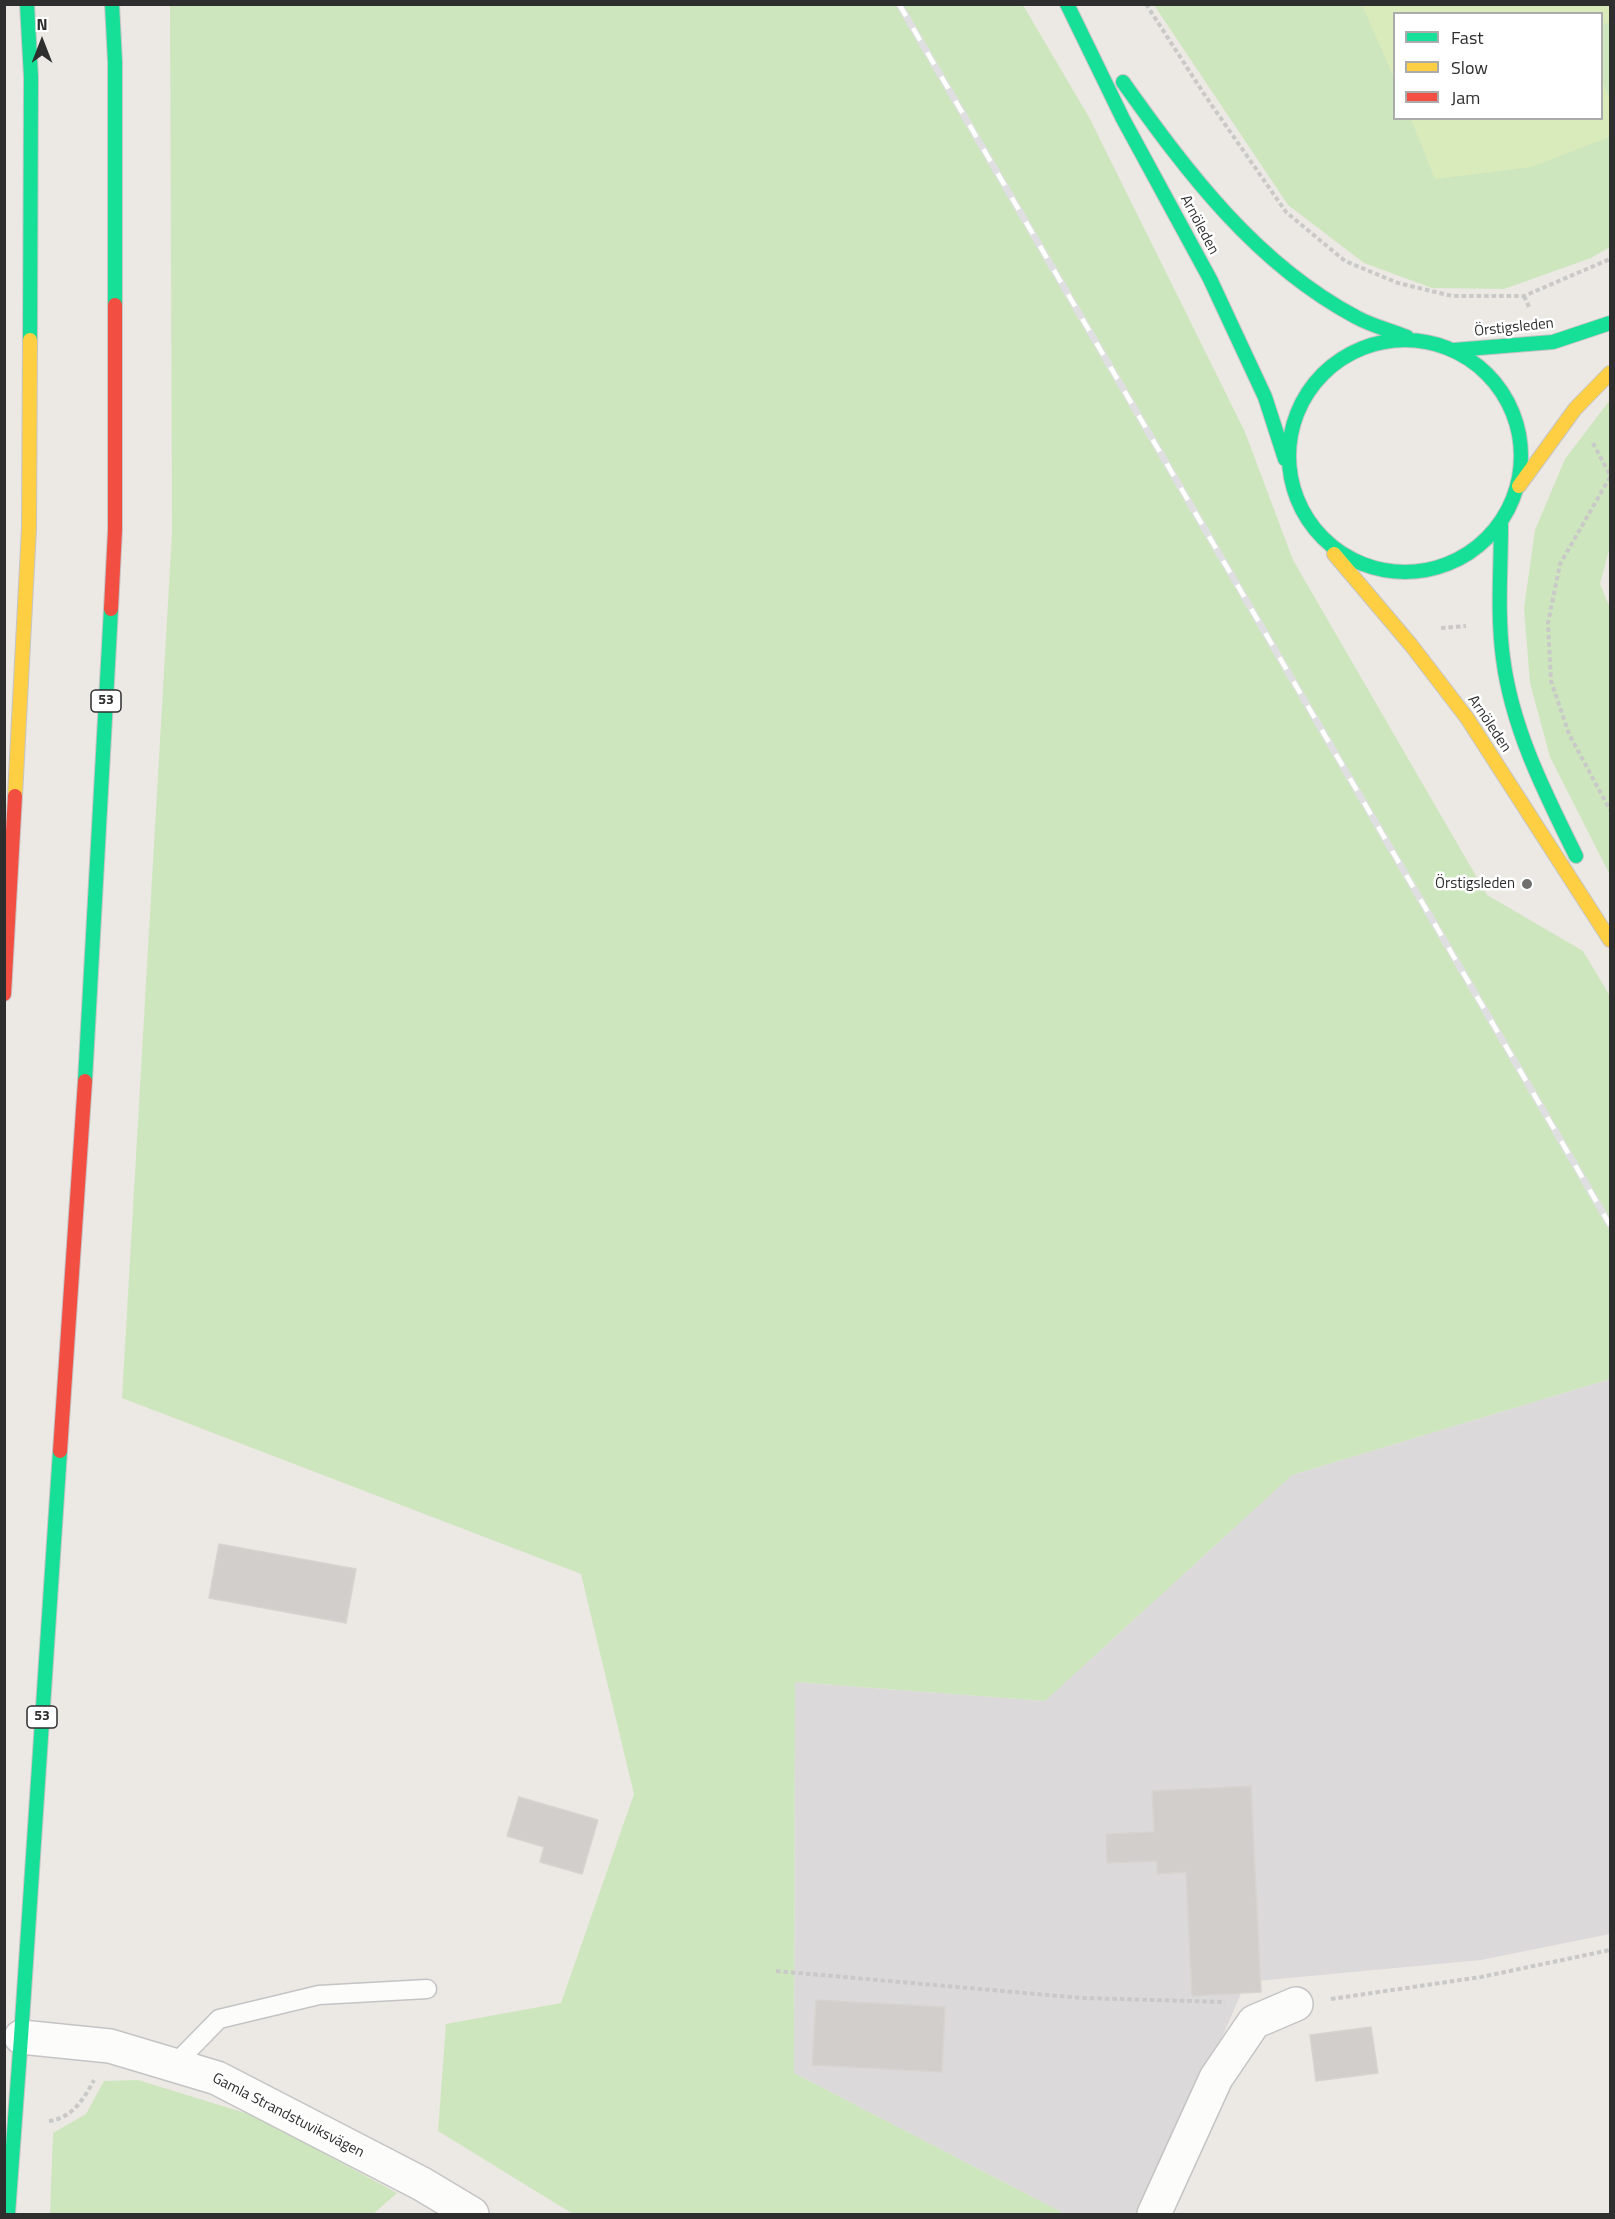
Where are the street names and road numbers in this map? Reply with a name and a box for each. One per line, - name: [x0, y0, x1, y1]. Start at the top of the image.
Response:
- street label: Arnöleden: [1176, 192, 1222, 258]
- street label: Örstigsleden: [1473, 315, 1555, 341]
- road number: 53: [91, 690, 121, 712]
- street label: Arnöleden: [1463, 692, 1515, 756]
- road number: 53: [27, 1706, 57, 1728]
- street label: Gamla Strandstuviksvägen: [209, 2070, 367, 2162]

